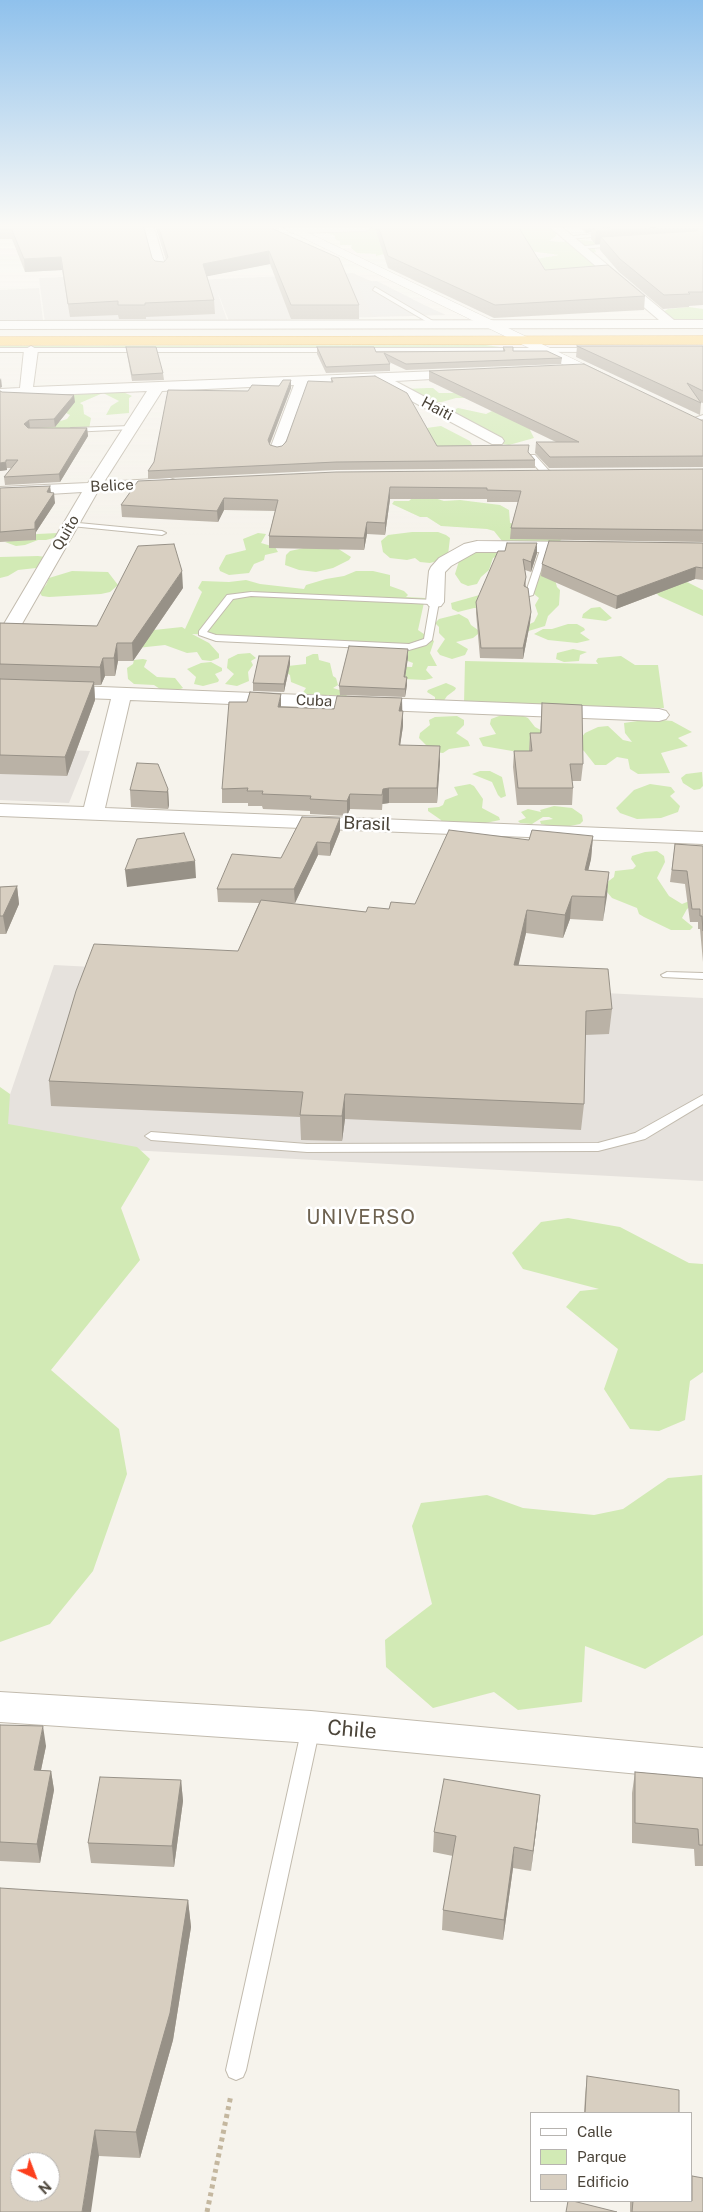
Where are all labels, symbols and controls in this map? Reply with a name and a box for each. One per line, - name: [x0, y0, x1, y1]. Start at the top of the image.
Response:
- street label: Haiti: [418, 393, 456, 425]
- street label: Belice: [90, 476, 134, 496]
- street label: Quito: [49, 512, 83, 554]
- street label: Cuba: [296, 691, 332, 711]
- street label: Brasil: [343, 812, 391, 836]
- district label: UNIVERSO: [305, 1206, 417, 1230]
- street label: Chile: [326, 1715, 378, 1745]
- legend: [530, 2112, 693, 2202]
- text: Calle: [577, 2123, 613, 2140]
- text: Parque: [577, 2148, 627, 2165]
- north arrow: [10, 2152, 60, 2202]
- text: Edificio: [577, 2173, 629, 2190]
- text: N: [35, 2178, 54, 2197]

